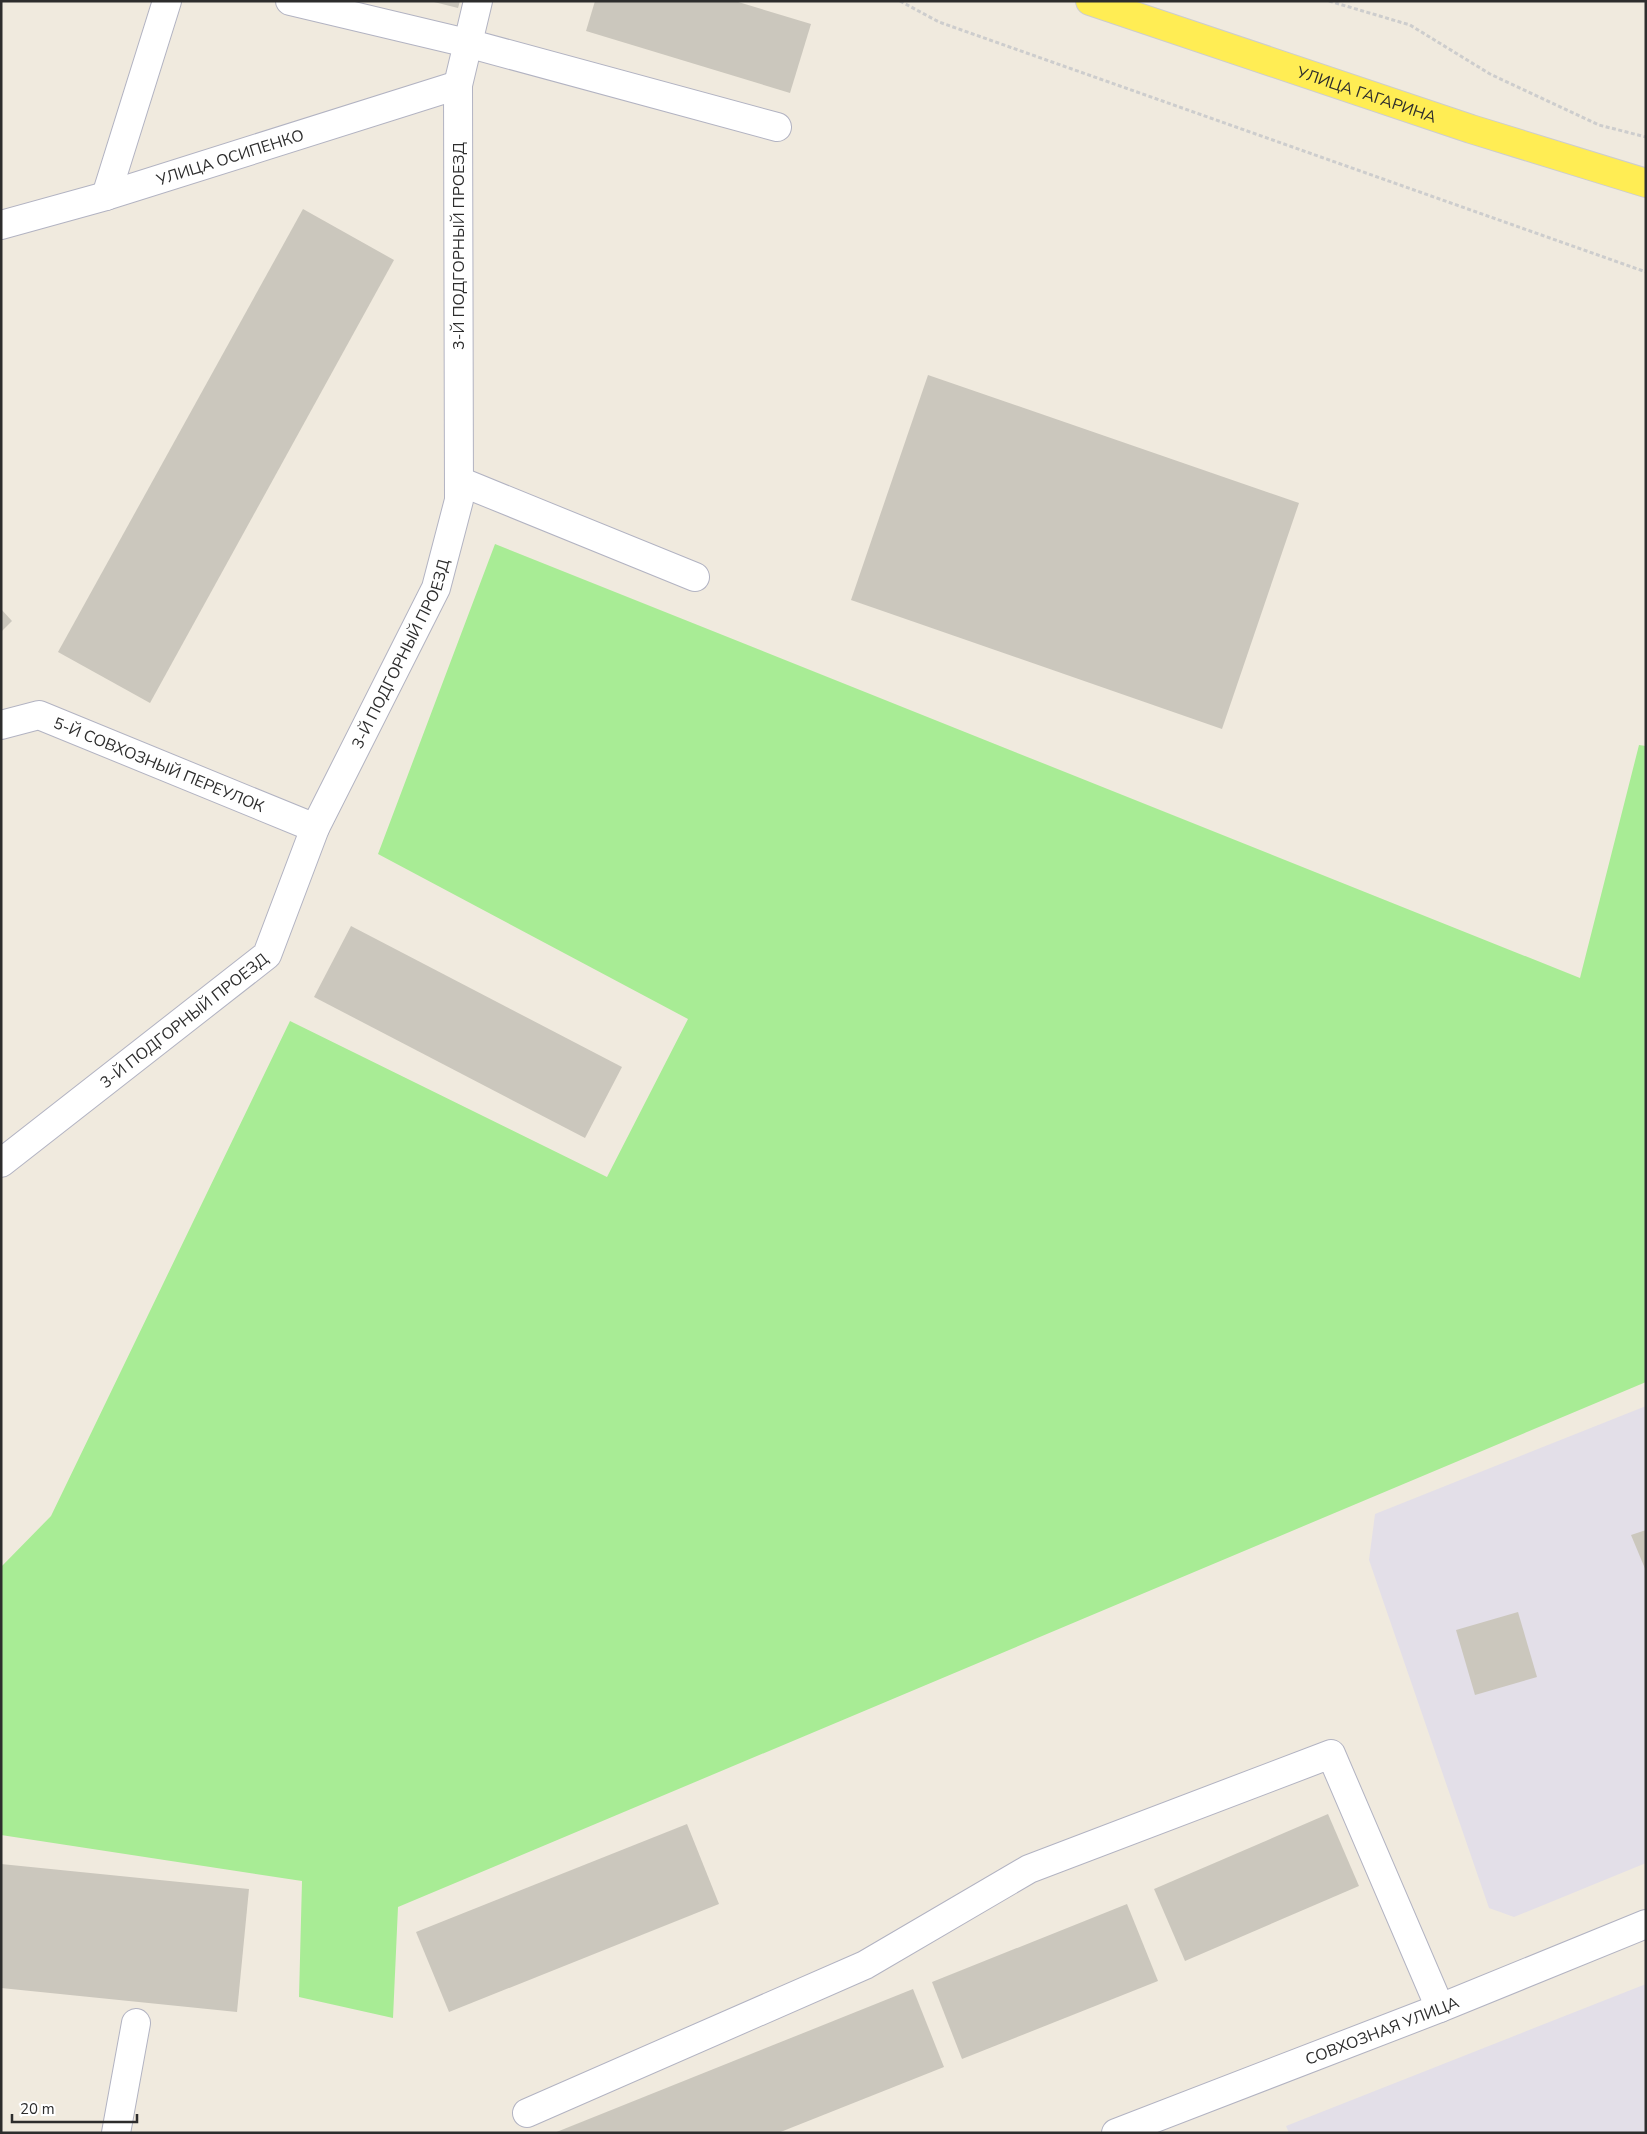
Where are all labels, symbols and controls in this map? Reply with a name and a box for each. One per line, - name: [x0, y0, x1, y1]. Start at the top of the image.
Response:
- street label: УЛИЦА ГАГАРИНА: [1293, 61, 1440, 129]
- street label: УЛИЦА ОСИПЕНКО: [153, 124, 307, 192]
- street label: 3-Й ПОДГОРНЫЙ ПРОЕЗД: [448, 141, 470, 350]
- street label: 3-Й ПОДГОРНЫЙ ПРОЕЗД: [347, 556, 455, 753]
- street label: 5-Й СОВХОЗНЫЙ ПЕРЕУЛОК: [50, 712, 268, 818]
- street label: 3-Й ПОДГОРНЫЙ ПРОЕЗД: [96, 948, 274, 1094]
- street label: СОВХОЗНАЯ УЛИЦА: [1302, 1991, 1463, 2071]
- scale bar: [12, 2092, 138, 2124]
- text: 20 m: [20, 2099, 55, 2119]

